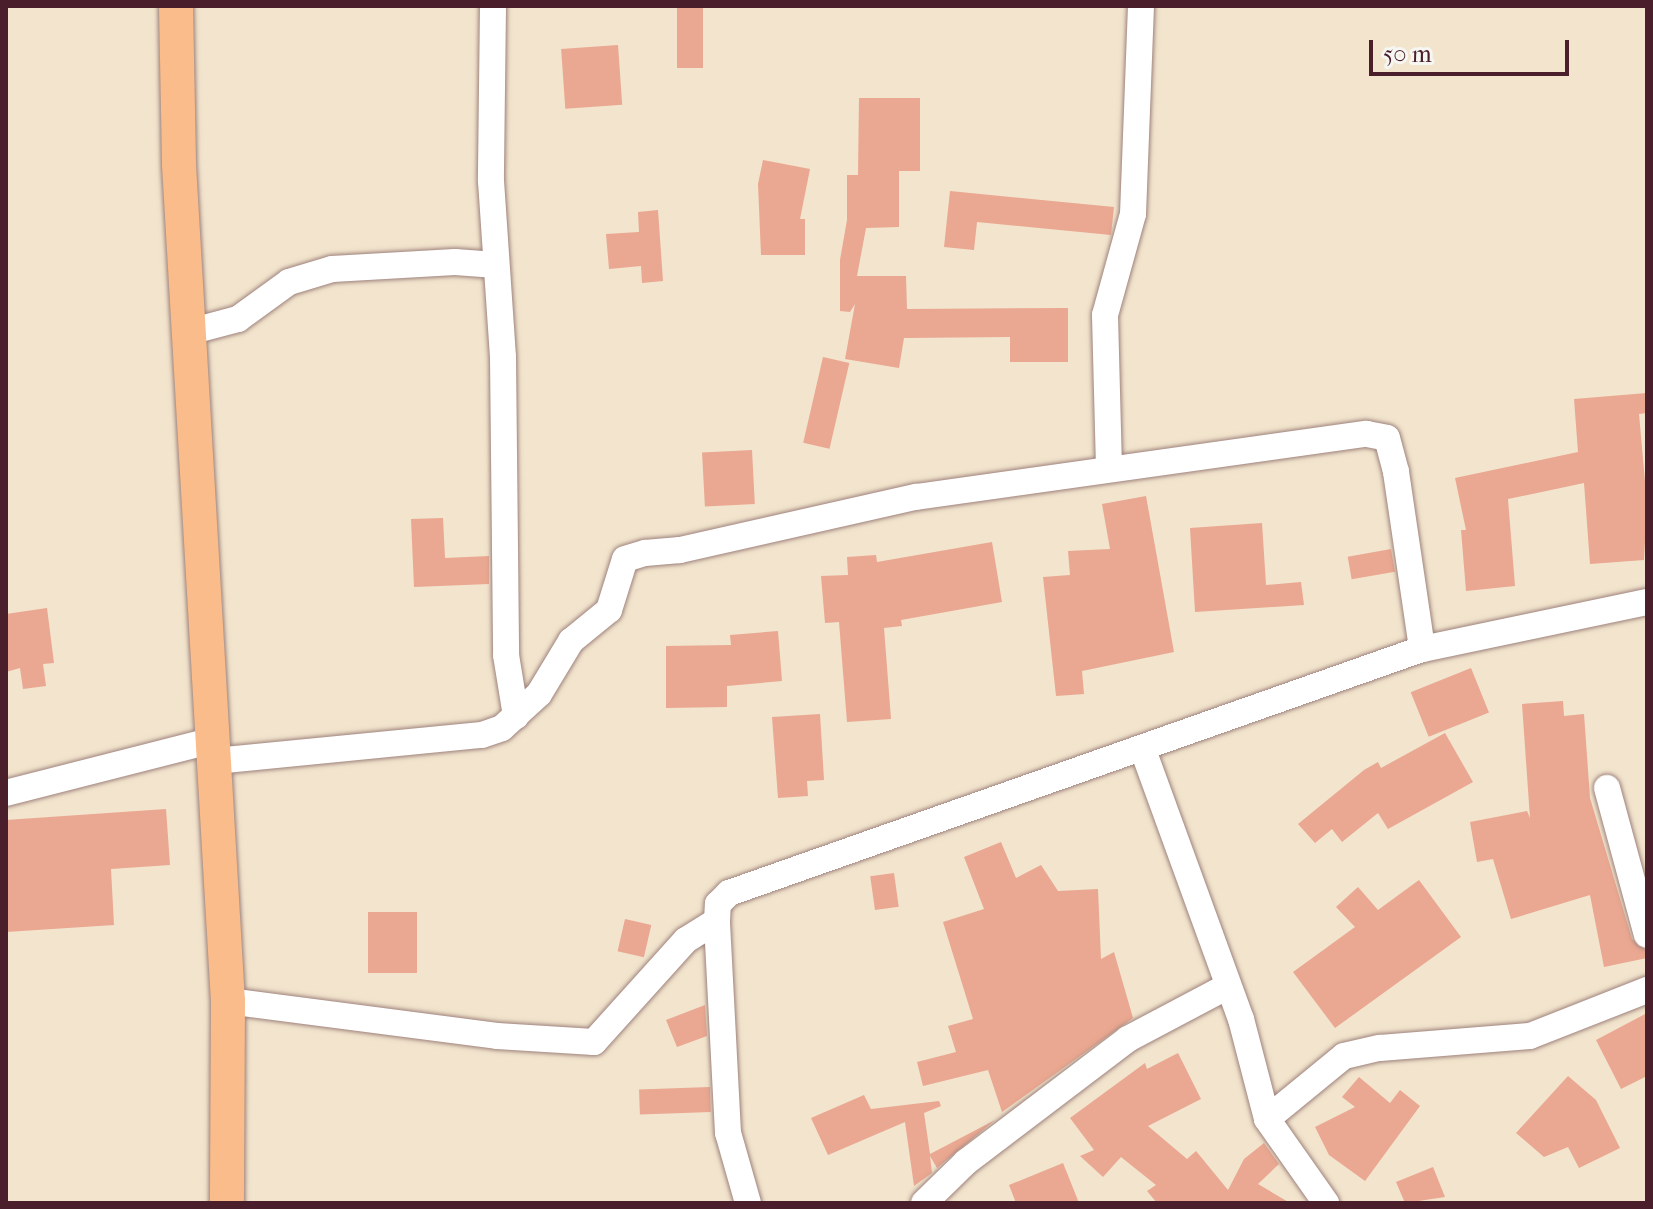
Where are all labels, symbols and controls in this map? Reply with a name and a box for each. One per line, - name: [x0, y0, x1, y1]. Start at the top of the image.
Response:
- scale bar: [1373, 24, 1573, 74]
- text: 50 m: [1383, 40, 1432, 68]

